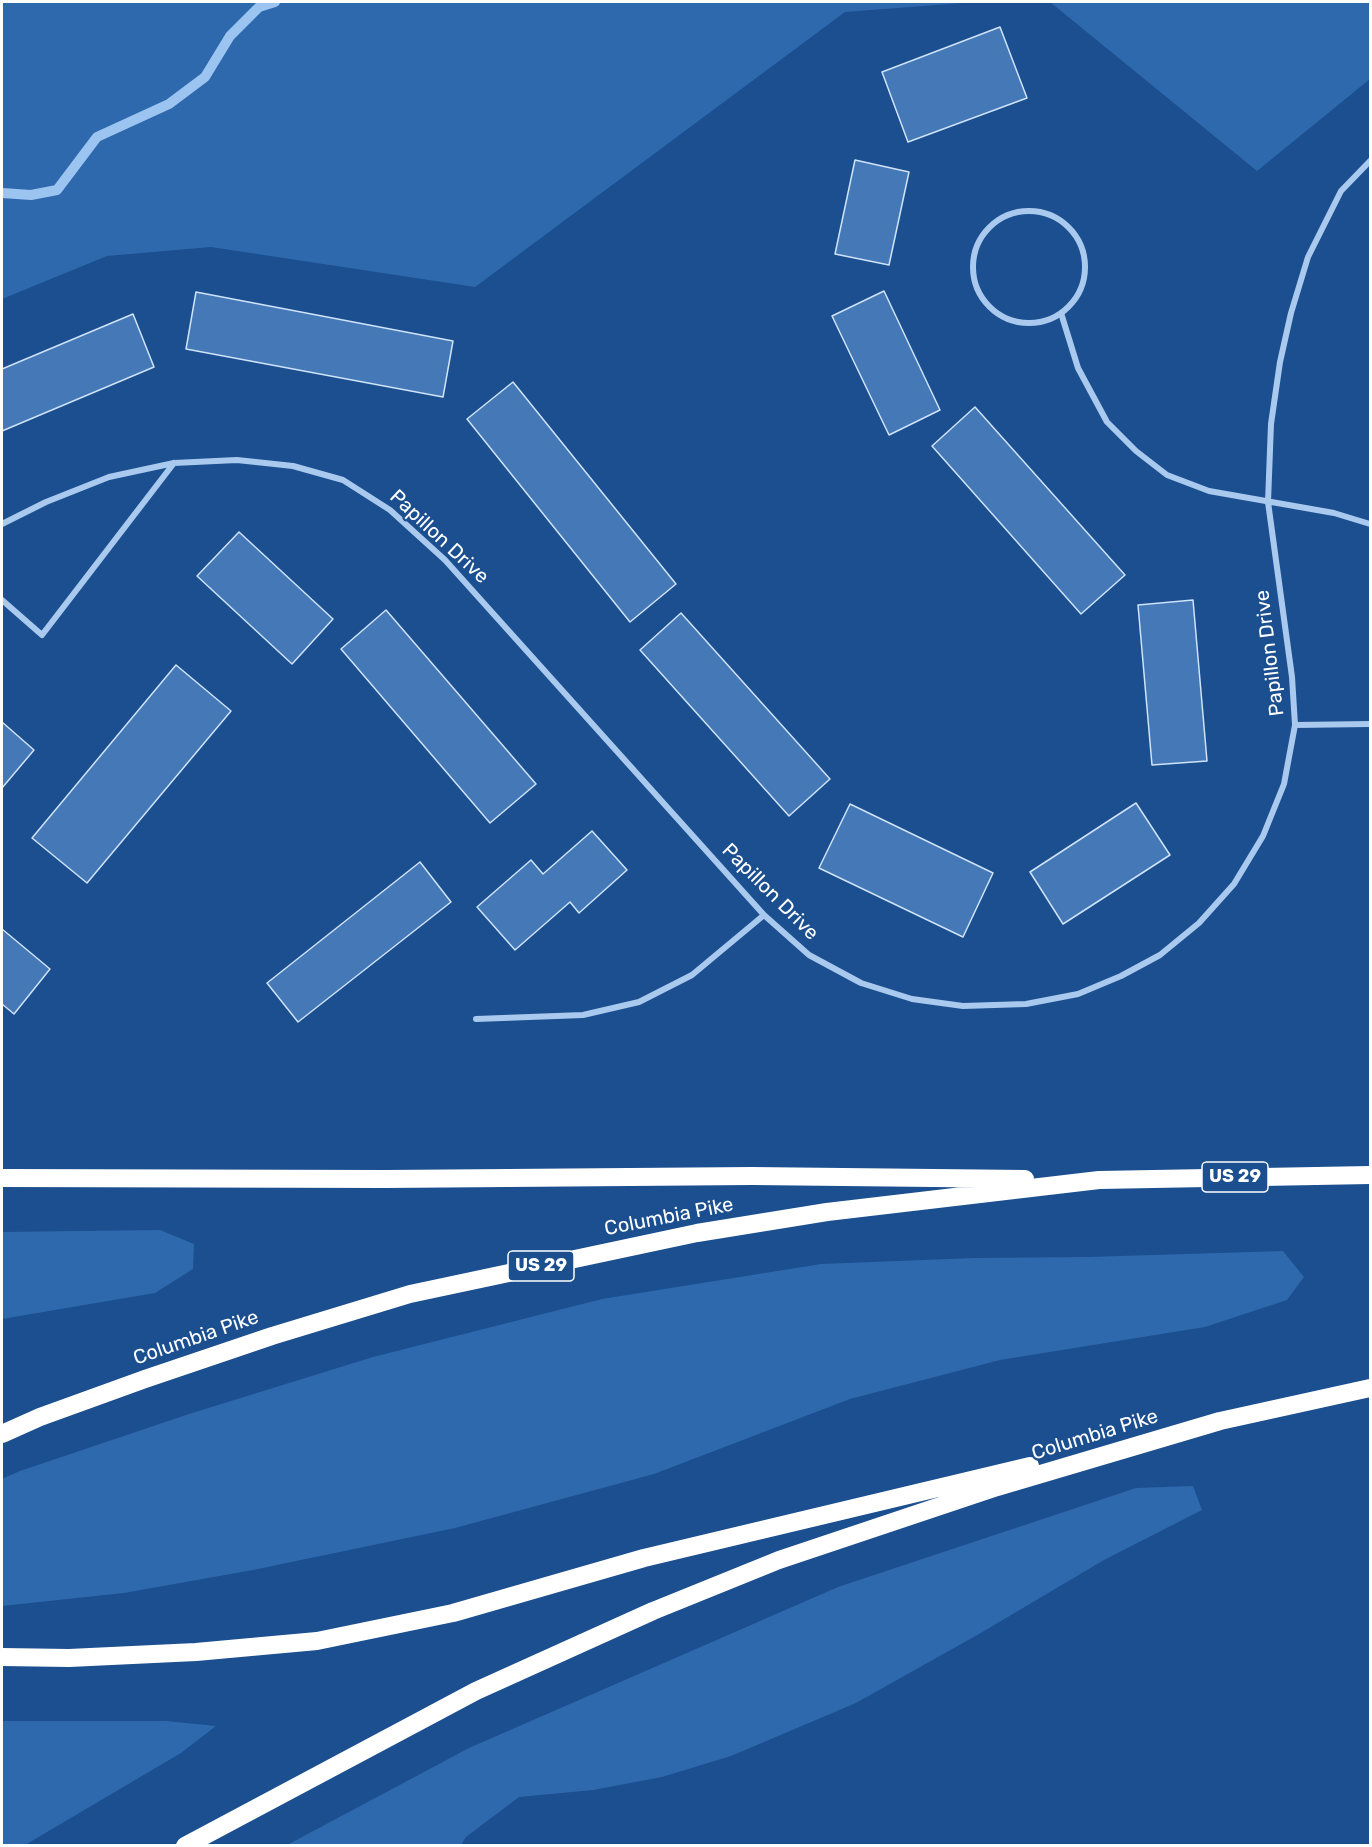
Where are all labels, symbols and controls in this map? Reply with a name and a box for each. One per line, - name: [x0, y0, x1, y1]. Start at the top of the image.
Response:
- street label: Papillon Drive: [384, 485, 494, 589]
- street label: Papillon Drive: [1250, 589, 1290, 717]
- street label: Papillon Drive: [717, 839, 823, 945]
- road number: US 29: [1202, 1162, 1268, 1192]
- street label: Columbia Pike: [602, 1193, 736, 1241]
- road number: US 29: [508, 1251, 574, 1281]
- street label: Columbia Pike: [130, 1305, 262, 1371]
- street label: Columbia Pike: [1029, 1404, 1161, 1466]

